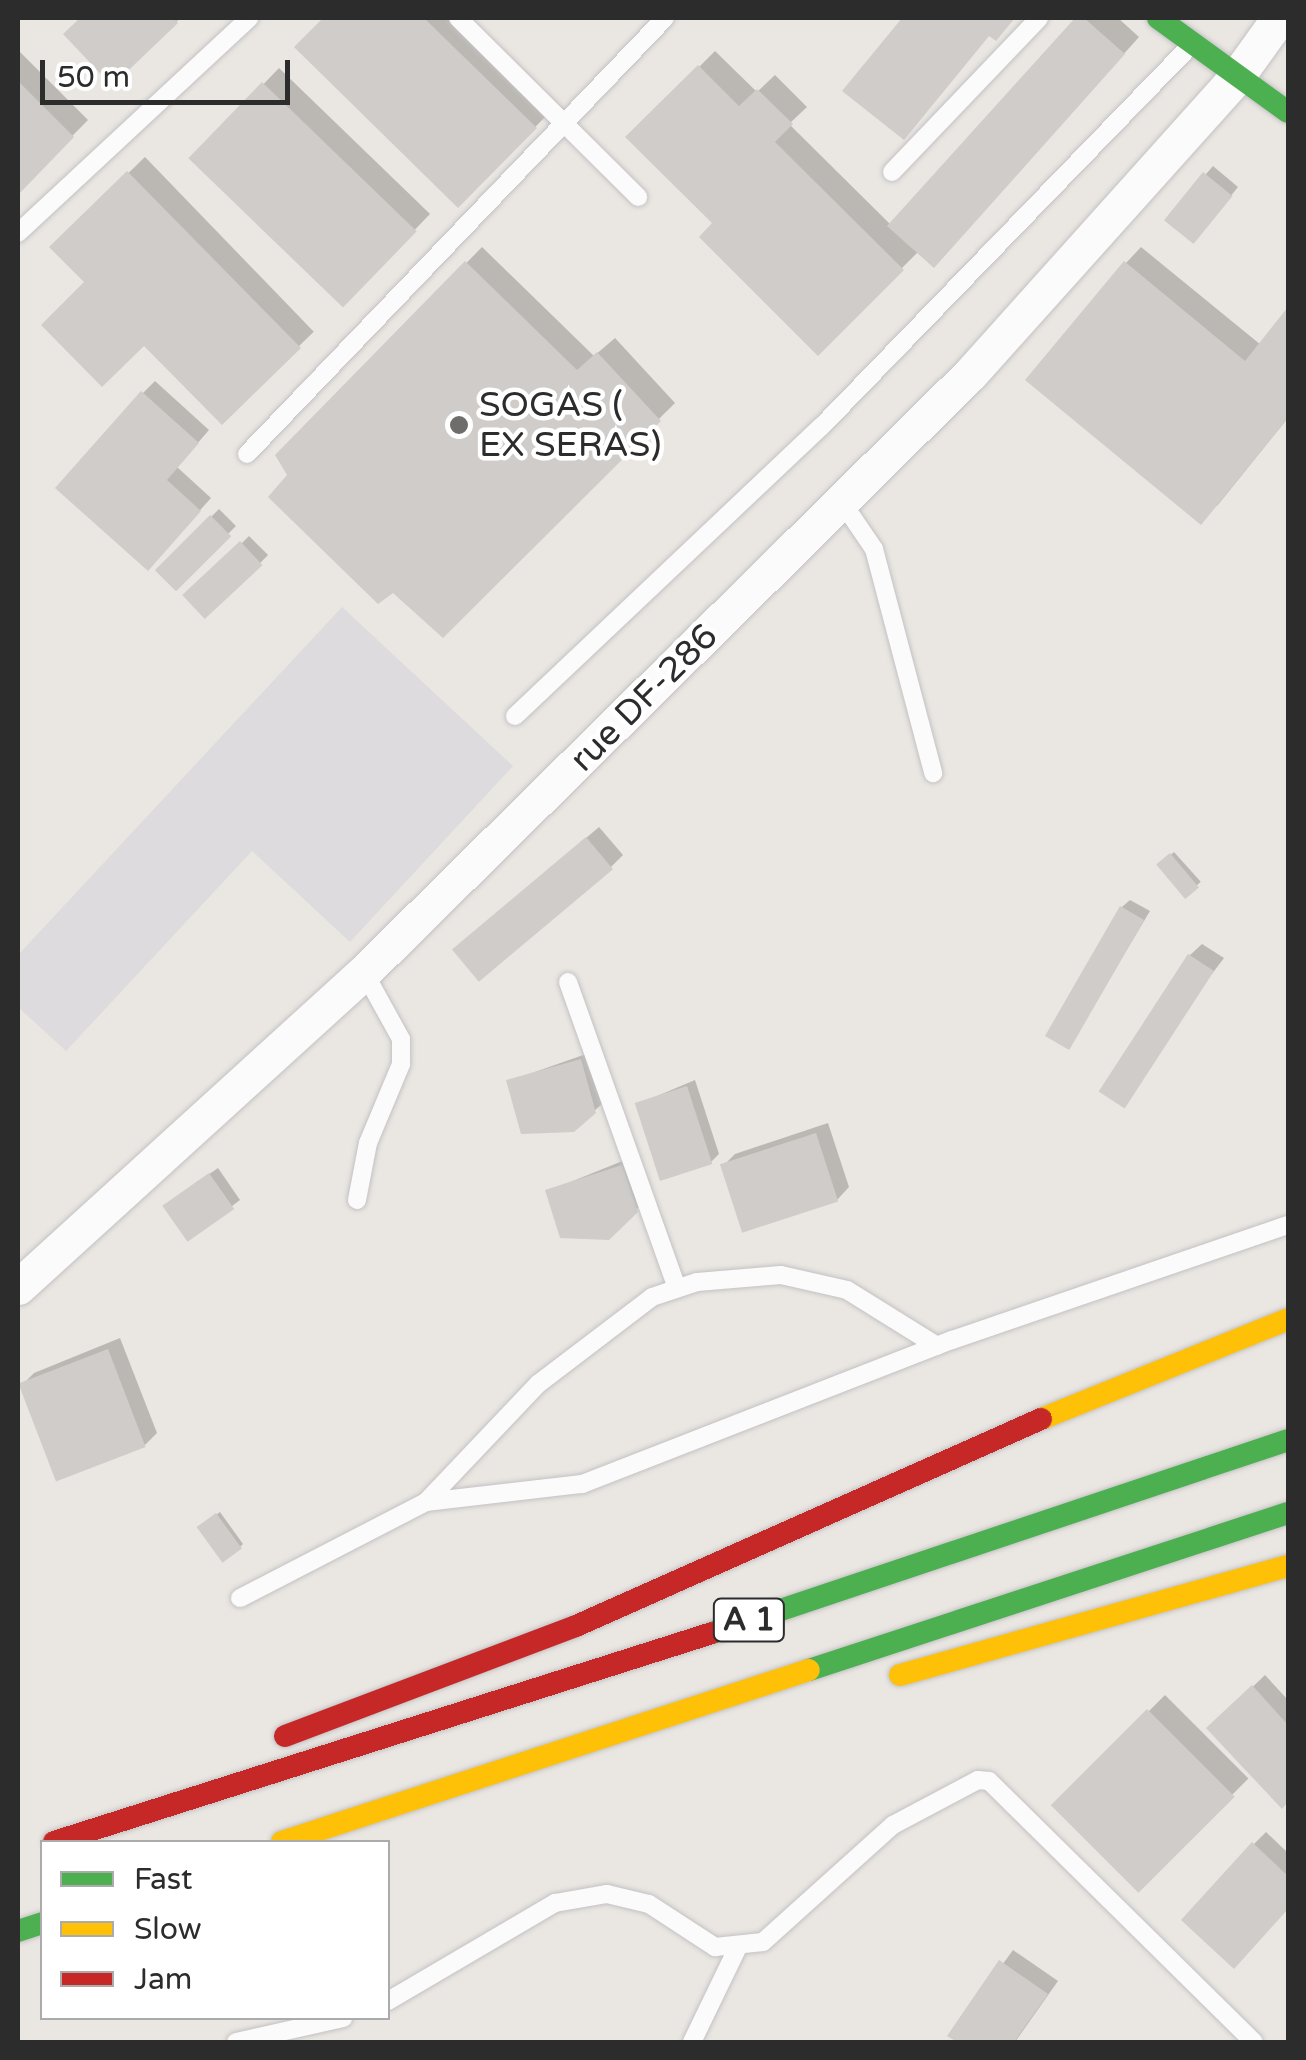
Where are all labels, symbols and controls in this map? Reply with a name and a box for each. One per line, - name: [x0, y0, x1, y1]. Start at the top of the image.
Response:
- scale bar: [45, 40, 295, 102]
- text: 50 m: [57, 59, 130, 96]
- place label: SOGAS ( EX SERAS): [479, 384, 661, 466]
- marker: SOGAS ( EX SERAS): [448, 414, 470, 436]
- street label: rue DF-286: [561, 615, 727, 781]
- road number: A 1: [712, 1593, 786, 1647]
- legend: [40, 1840, 390, 2020]
- text: Fast: [134, 1861, 193, 1898]
- text: Slow: [134, 1911, 202, 1948]
- text: Jam: [134, 1961, 192, 1998]

